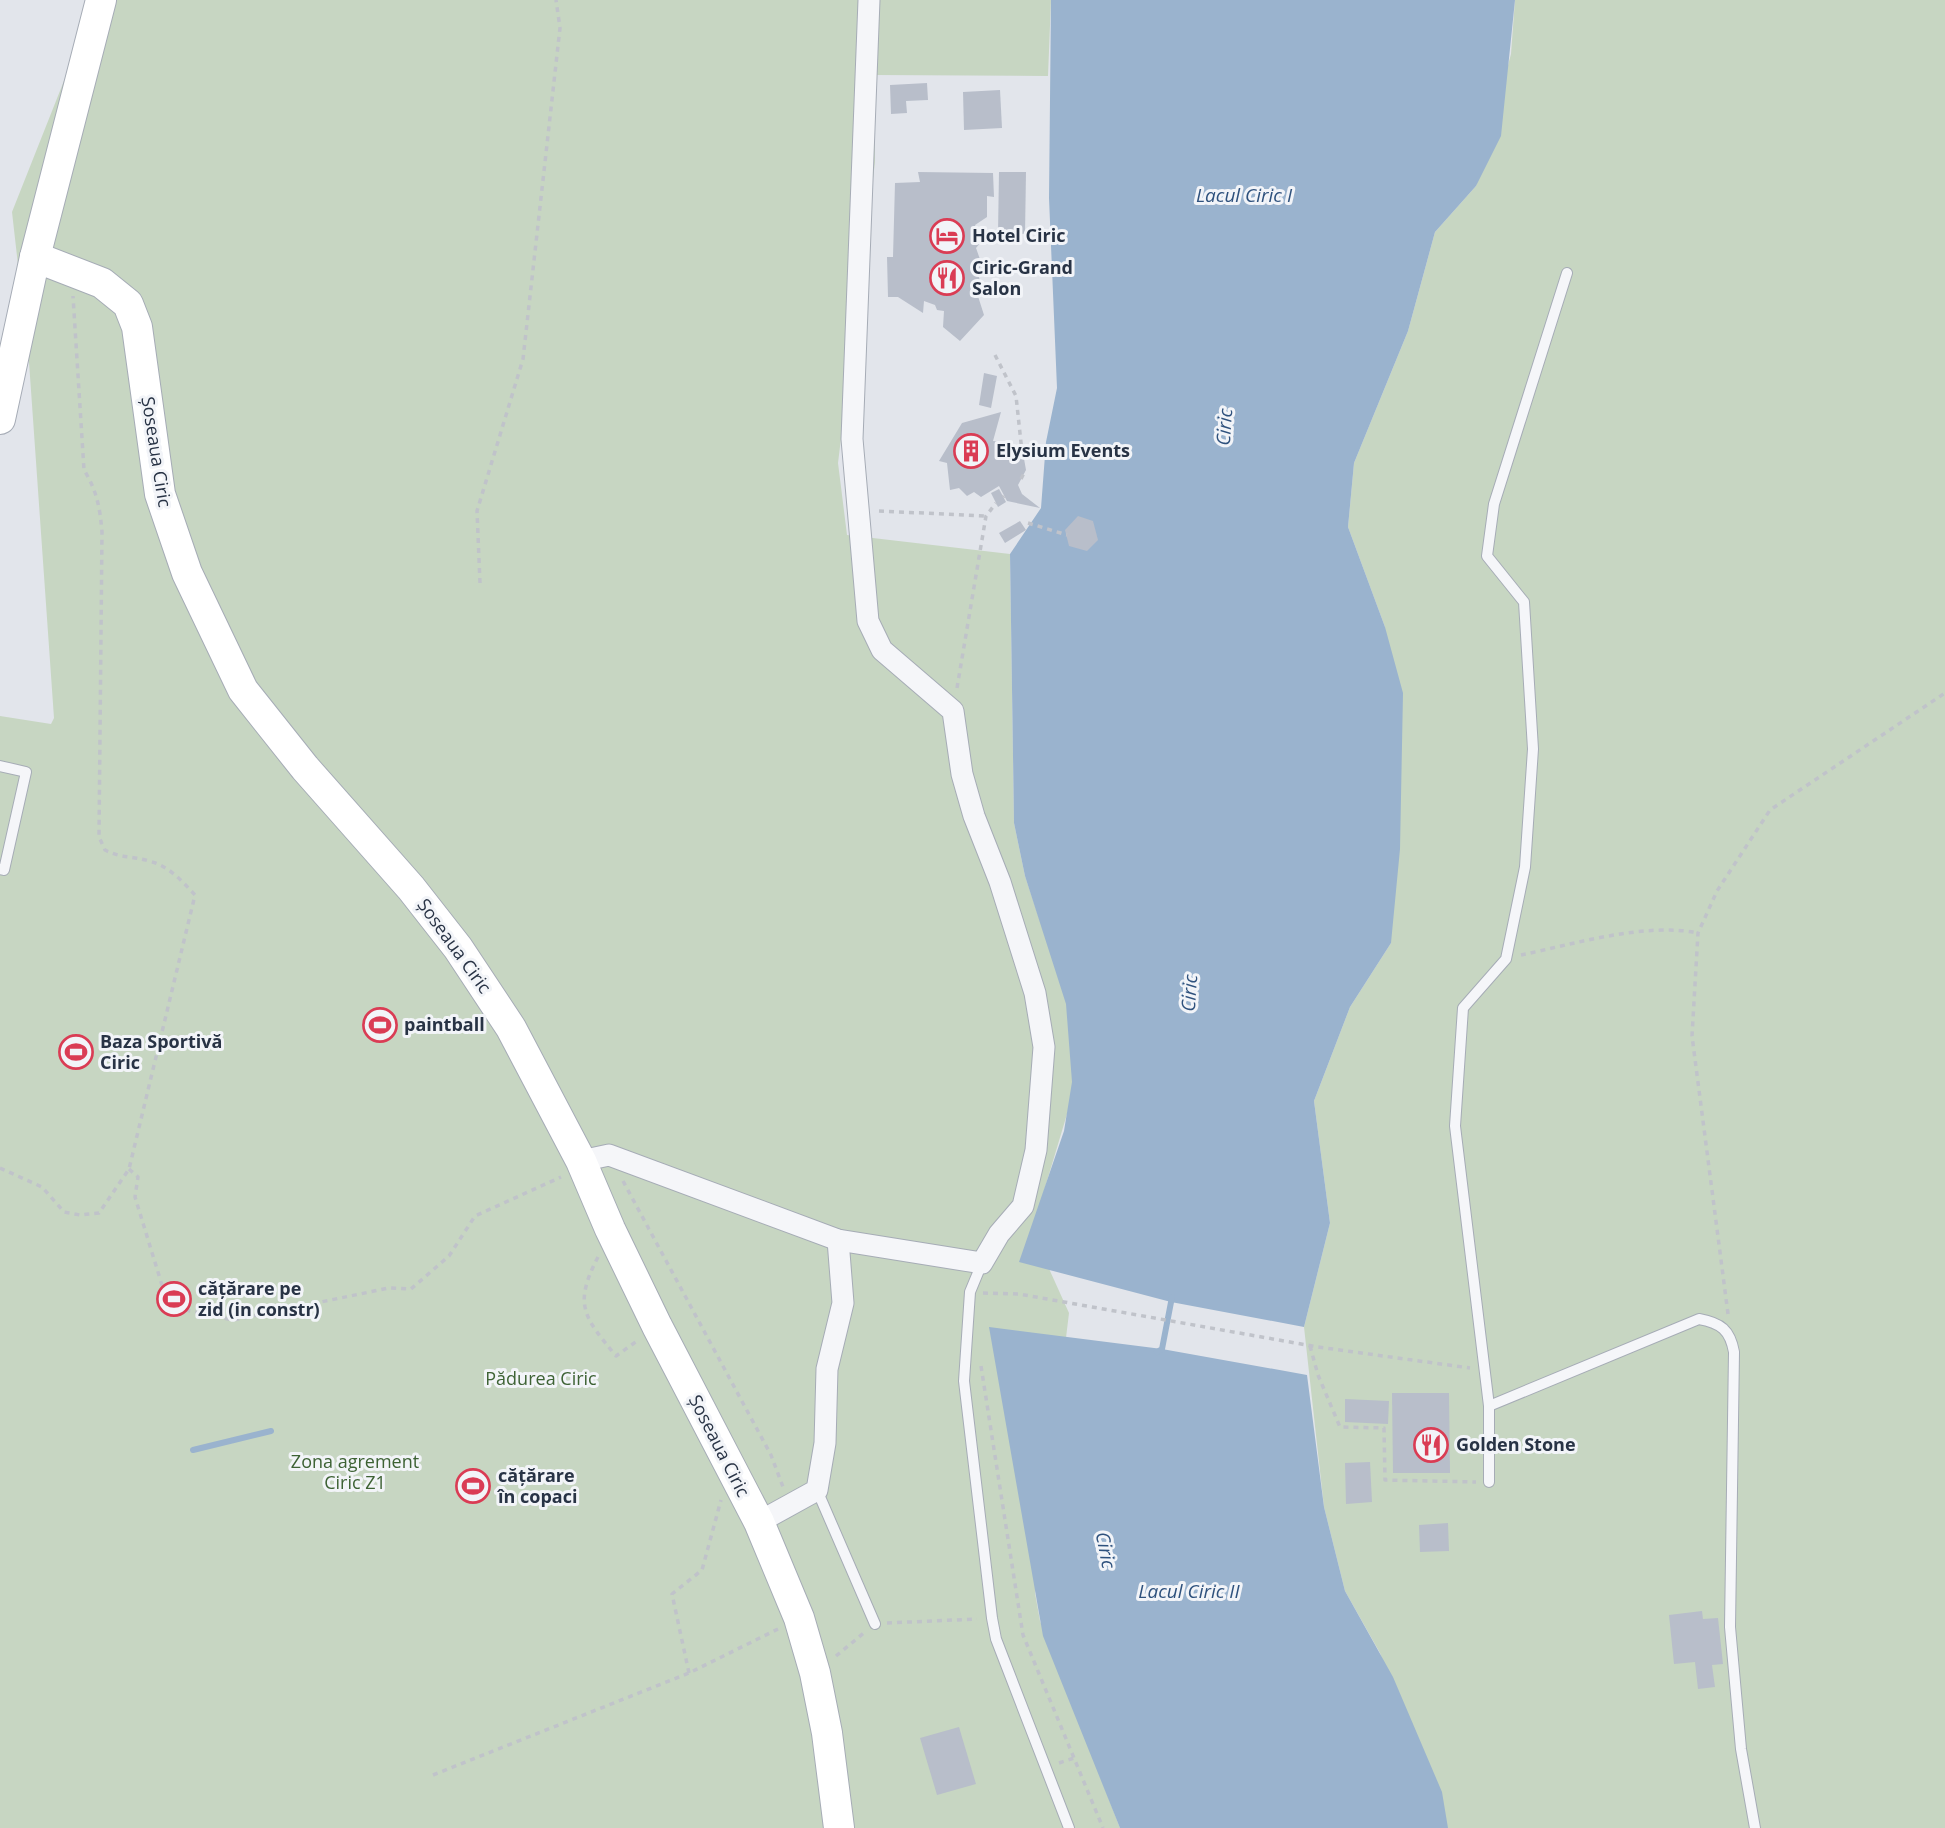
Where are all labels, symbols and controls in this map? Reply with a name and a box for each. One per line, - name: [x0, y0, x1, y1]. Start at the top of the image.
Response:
- water label: Lacul Ciric I: [1196, 182, 1293, 208]
- hotel icon: Hotel Ciric: [928, 217, 966, 255]
- place label: Hotel Ciric: [972, 223, 1065, 247]
- place label: Ciric-Grand Salon: [972, 255, 1073, 300]
- restaurant icon: Ciric-Grand Salon: [928, 259, 966, 297]
- street label: Șoseaua Ciric: [136, 395, 178, 509]
- water label: Ciric: [1210, 407, 1238, 446]
- building icon: Elysium Events: [952, 432, 990, 470]
- place label: Elysium Events: [996, 438, 1130, 462]
- street label: Șoseaua Ciric: [412, 893, 498, 998]
- water label: Ciric: [1175, 973, 1203, 1012]
- sports icon: paintball: [361, 1006, 399, 1044]
- place label: paintball: [404, 1012, 485, 1036]
- place label: Baza Sportivă Ciric: [100, 1029, 222, 1074]
- sports icon: Baza Sportivă Ciric: [57, 1033, 95, 1071]
- place label: cățărare pe zid (in constr): [198, 1276, 320, 1321]
- sports icon: cățărare pe zid (in constr): [155, 1280, 193, 1318]
- park label: Pădurea Ciric: [485, 1366, 597, 1390]
- street label: Șoseaua Ciric: [684, 1390, 756, 1501]
- restaurant icon: Golden Stone: [1412, 1426, 1450, 1464]
- place label: Golden Stone: [1456, 1432, 1576, 1456]
- park label: Zona agrement Ciric Z1: [291, 1449, 419, 1494]
- place label: cățărare în copaci: [496, 1463, 577, 1508]
- sports icon: cățărare în copaci: [454, 1467, 492, 1505]
- water label: Ciric: [1090, 1529, 1122, 1571]
- water label: Lacul Ciric II: [1138, 1578, 1240, 1604]

